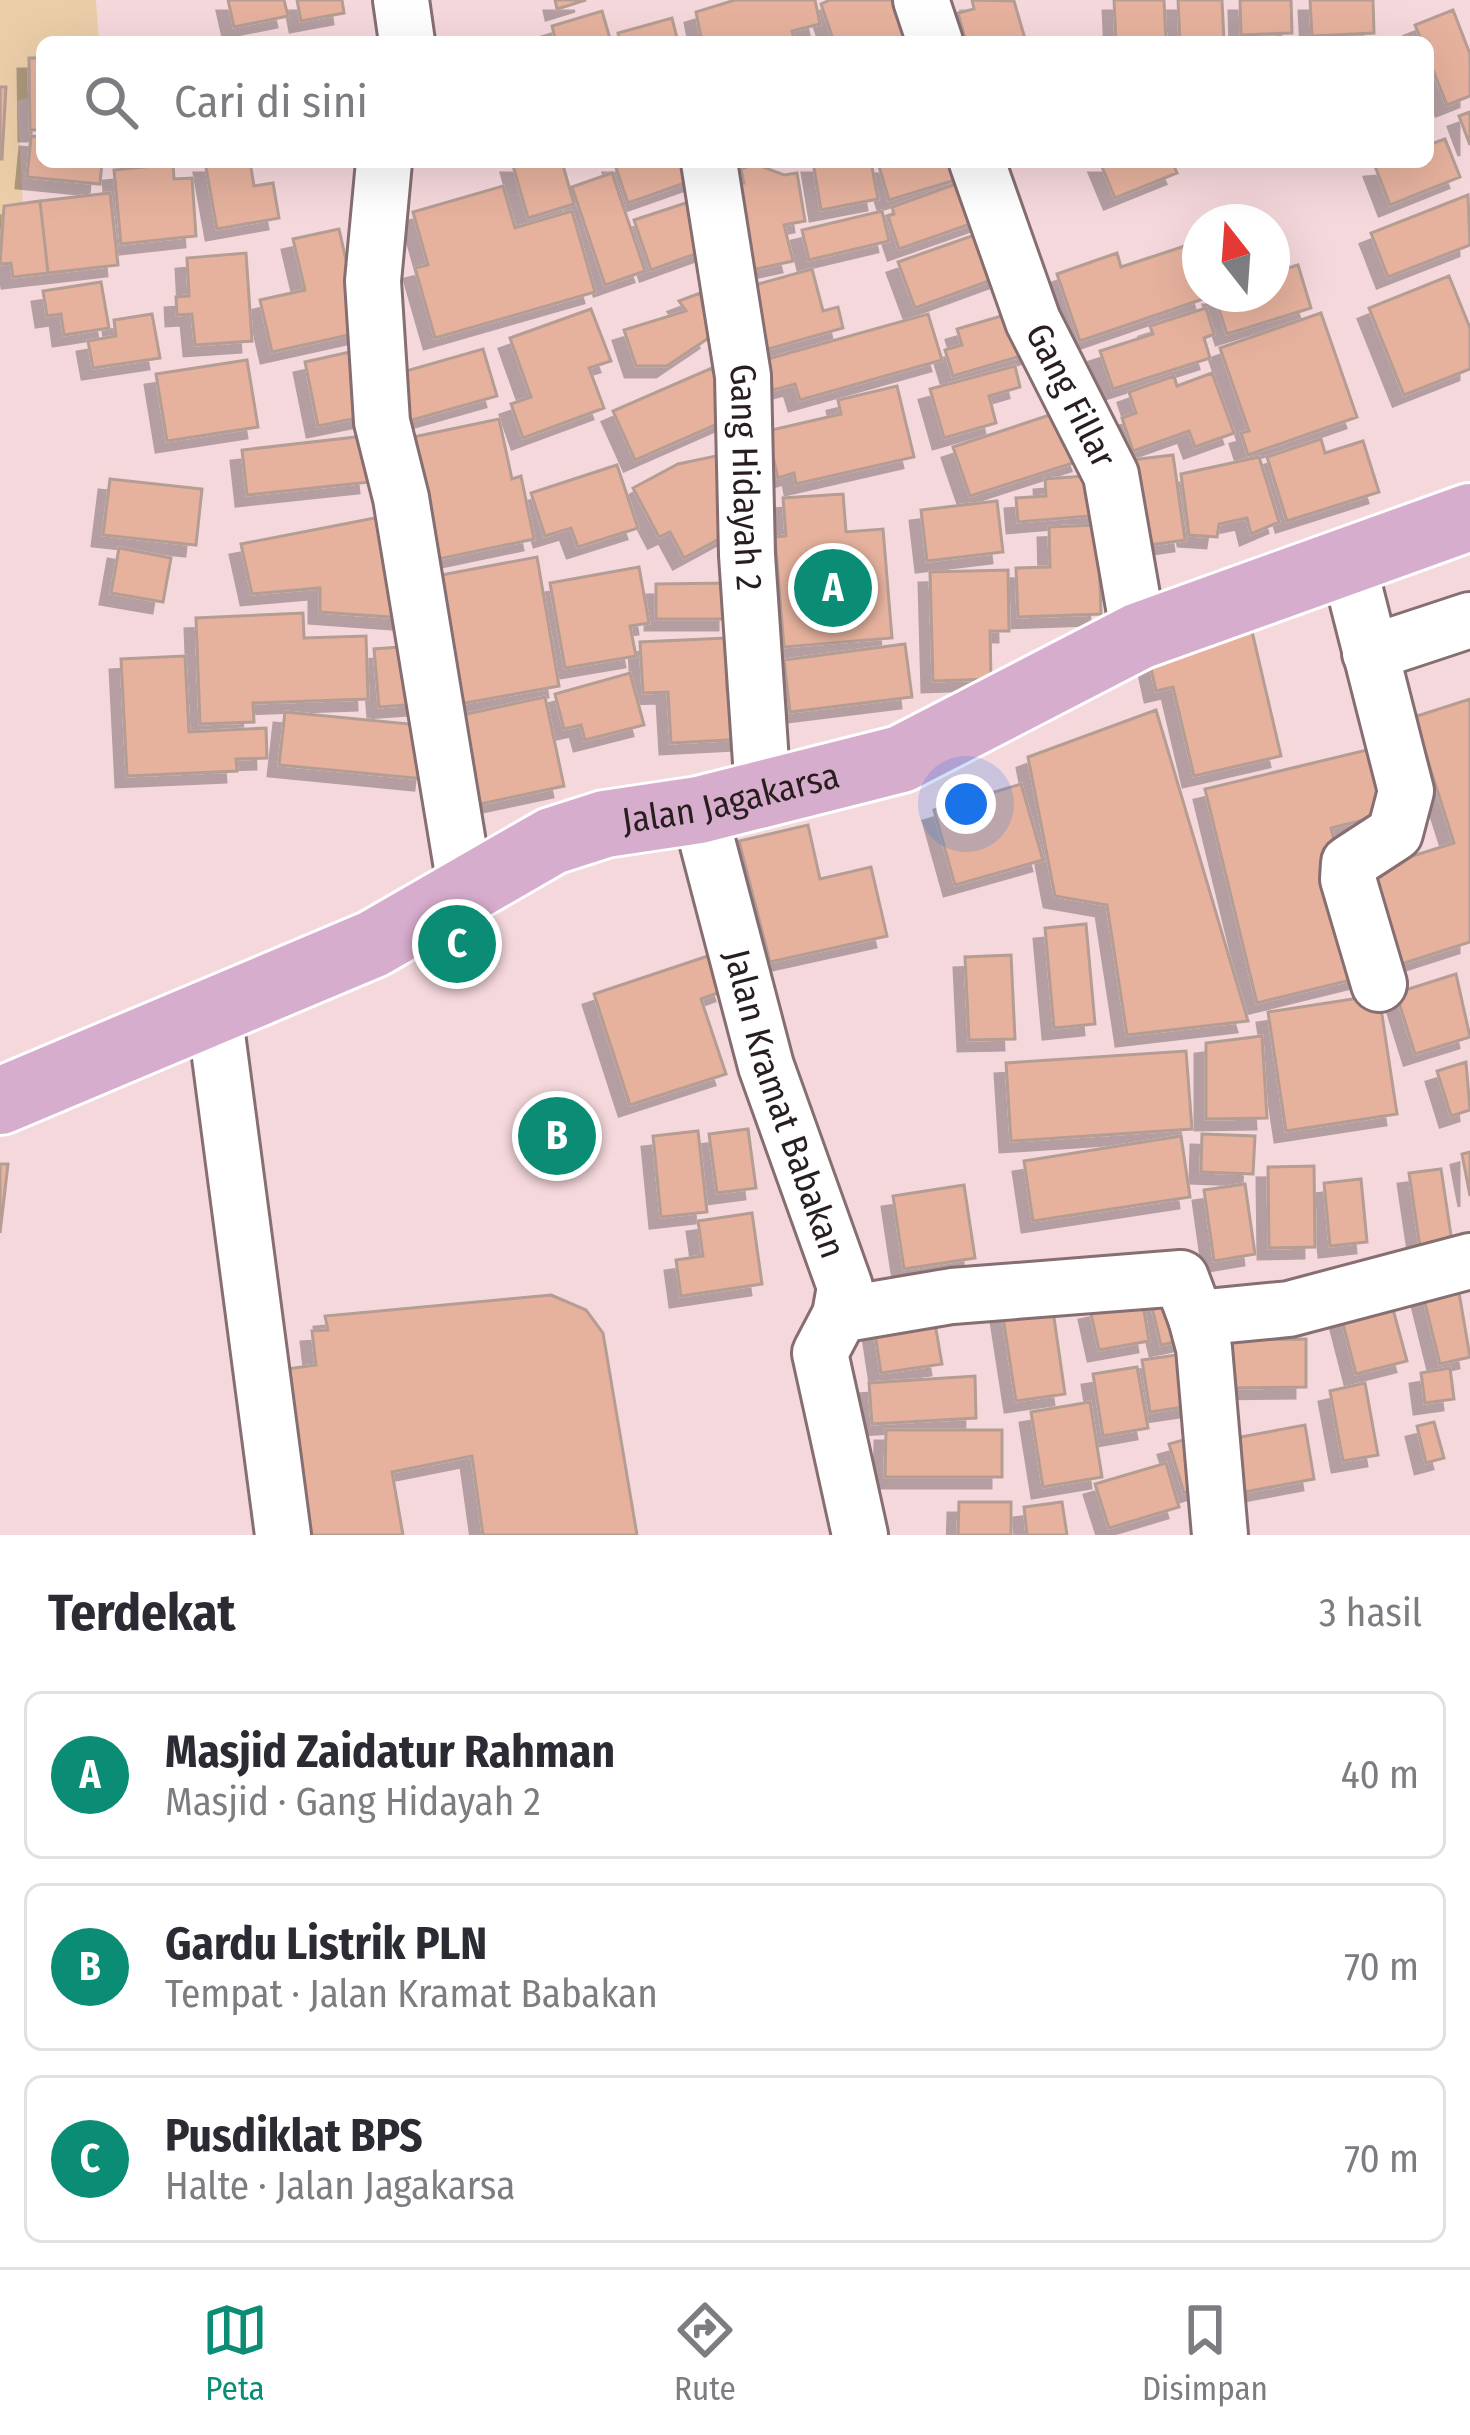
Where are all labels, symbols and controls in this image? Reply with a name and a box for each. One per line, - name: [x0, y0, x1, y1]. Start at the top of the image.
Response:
- search box: [36, 36, 1434, 168]
- icon: search: [78, 69, 144, 135]
- text: Cari di sini: [174, 75, 368, 129]
- north arrow: [1182, 204, 1290, 312]
- street label: Gang Fillar: [1016, 316, 1126, 475]
- street label: Gang Hidayah 2: [719, 361, 771, 592]
- pin: A: [794, 543, 872, 633]
- street label: Jalan Jagakarsa: [619, 753, 844, 843]
- your location: [936, 774, 996, 834]
- pin: C: [418, 899, 496, 989]
- street label: Jalan Kramat Babakan: [714, 945, 855, 1264]
- pin: B: [518, 1091, 596, 1181]
- text: Terdekat: [48, 1582, 235, 1644]
- text: 3 hasil: [1319, 1590, 1422, 1636]
- text: Masjid Zaidatur Rahman: [165, 1725, 615, 1779]
- text: A: [79, 1752, 101, 1798]
- text: 40 m: [1341, 1752, 1419, 1798]
- text: Masjid · Gang Hidayah 2: [165, 1779, 541, 1825]
- text: Gardu Listrik PLN: [165, 1917, 487, 1971]
- text: B: [79, 1944, 101, 1990]
- text: 70 m: [1344, 1944, 1419, 1990]
- text: Tempat · Jalan Kramat Babakan: [165, 1971, 658, 2017]
- text: Pusdiklat BPS: [165, 2109, 423, 2163]
- text: C: [80, 2136, 100, 2182]
- text: 70 m: [1344, 2136, 1419, 2182]
- text: Halte · Jalan Jagakarsa: [165, 2163, 515, 2209]
- tab: Peta: [202, 2297, 268, 2409]
- tab: Rute: [672, 2297, 738, 2409]
- tab: Disimpan: [1142, 2297, 1268, 2409]

